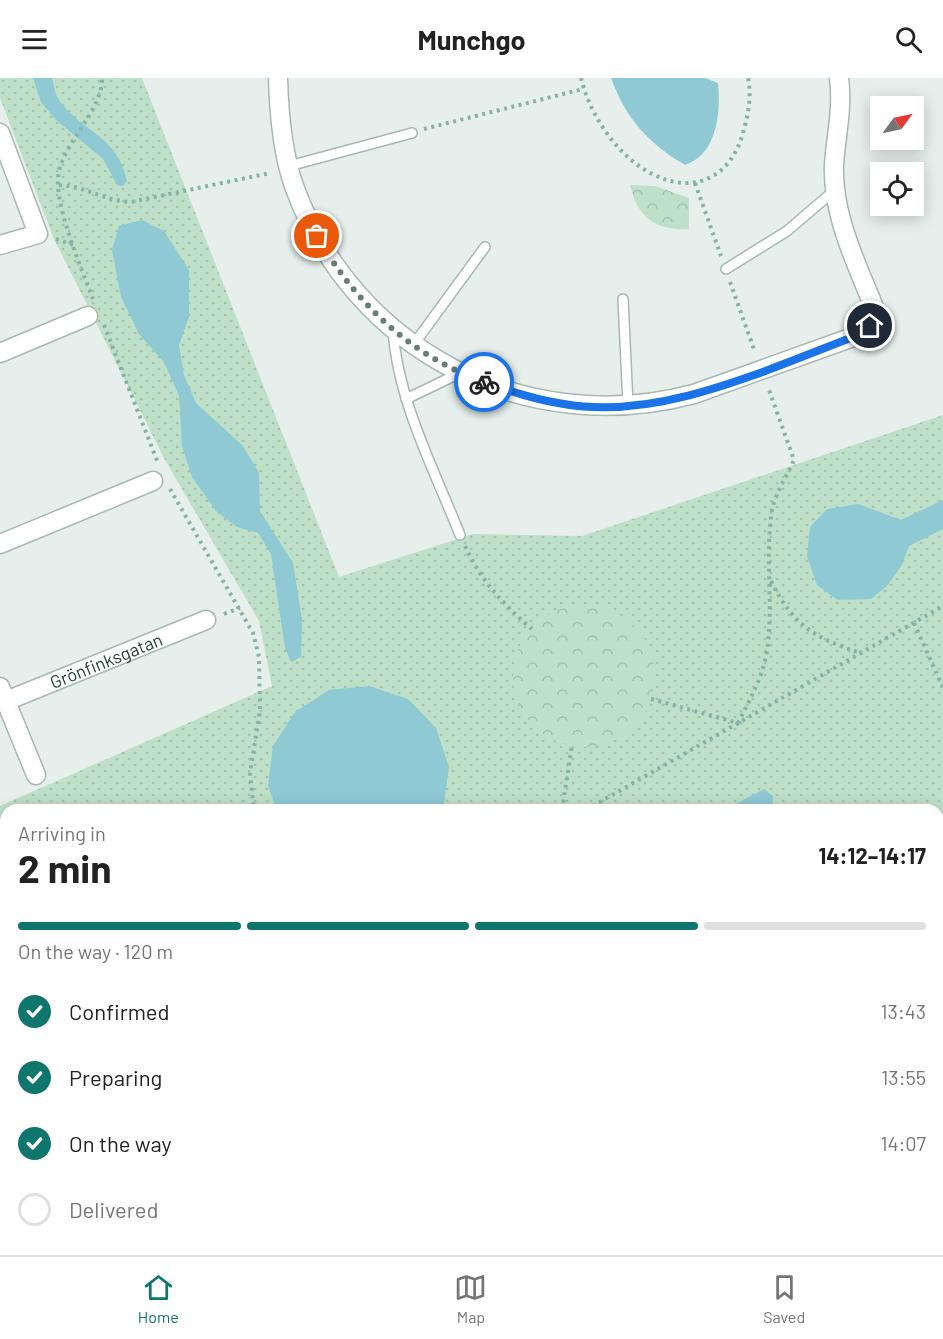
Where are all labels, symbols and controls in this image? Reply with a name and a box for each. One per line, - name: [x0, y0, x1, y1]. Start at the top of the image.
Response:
- icon: menu: [18, 23, 51, 56]
- text: Munchgo: [417, 23, 526, 55]
- icon: search: [892, 23, 925, 56]
- north arrow: [870, 96, 924, 150]
- map controls: [870, 96, 924, 216]
- button: locate: [870, 162, 924, 216]
- pin: [291, 210, 342, 261]
- icon: bag: [300, 219, 333, 252]
- pin: [844, 300, 895, 351]
- icon: home: [853, 309, 886, 342]
- courier: [454, 352, 514, 412]
- icon: bike: [468, 366, 501, 399]
- street label: Grönfinksgatan: [47, 628, 166, 693]
- text: Arriving in: [18, 821, 106, 845]
- text: 14:12–14:17: [819, 842, 926, 868]
- text: 2 min: [18, 844, 111, 891]
- text: On the way · 120 m: [18, 939, 173, 963]
- icon: check: [18, 995, 51, 1028]
- text: Confirmed: [69, 998, 169, 1024]
- text: 13:43: [881, 999, 926, 1023]
- icon: check: [18, 1061, 51, 1094]
- text: Preparing: [69, 1064, 162, 1090]
- text: 13:55: [881, 1065, 926, 1089]
- icon: check: [18, 1127, 51, 1160]
- text: On the way: [69, 1130, 172, 1156]
- text: 14:07: [880, 1131, 926, 1155]
- text: Delivered: [69, 1196, 158, 1222]
- tab: Home: [138, 1271, 179, 1326]
- tab: Map: [454, 1271, 487, 1326]
- tab: Saved: [763, 1271, 805, 1326]

